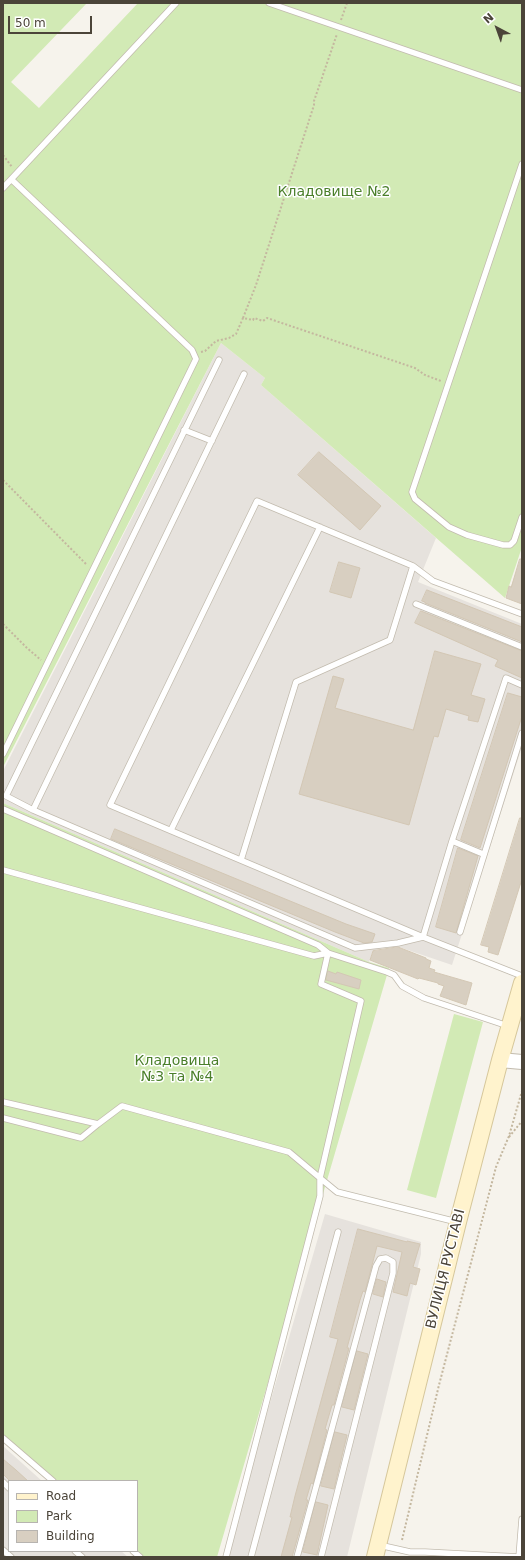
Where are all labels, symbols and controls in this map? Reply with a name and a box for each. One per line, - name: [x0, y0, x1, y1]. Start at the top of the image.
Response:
- scale bar: [10, 8, 94, 34]
- north arrow: [477, 8, 517, 48]
- text: N: [481, 11, 497, 26]
- text: 50 m: [15, 16, 46, 30]
- park label: Кладовище №2: [278, 184, 390, 200]
- park label: Кладовища №3 та №4: [135, 1053, 219, 1086]
- street label: ВУЛИЦЯ РУСТАВІ: [423, 1207, 469, 1331]
- legend: [8, 1480, 138, 1552]
- text: Road: [46, 1489, 76, 1503]
- text: Park: [46, 1509, 72, 1523]
- text: Building: [46, 1529, 95, 1543]

